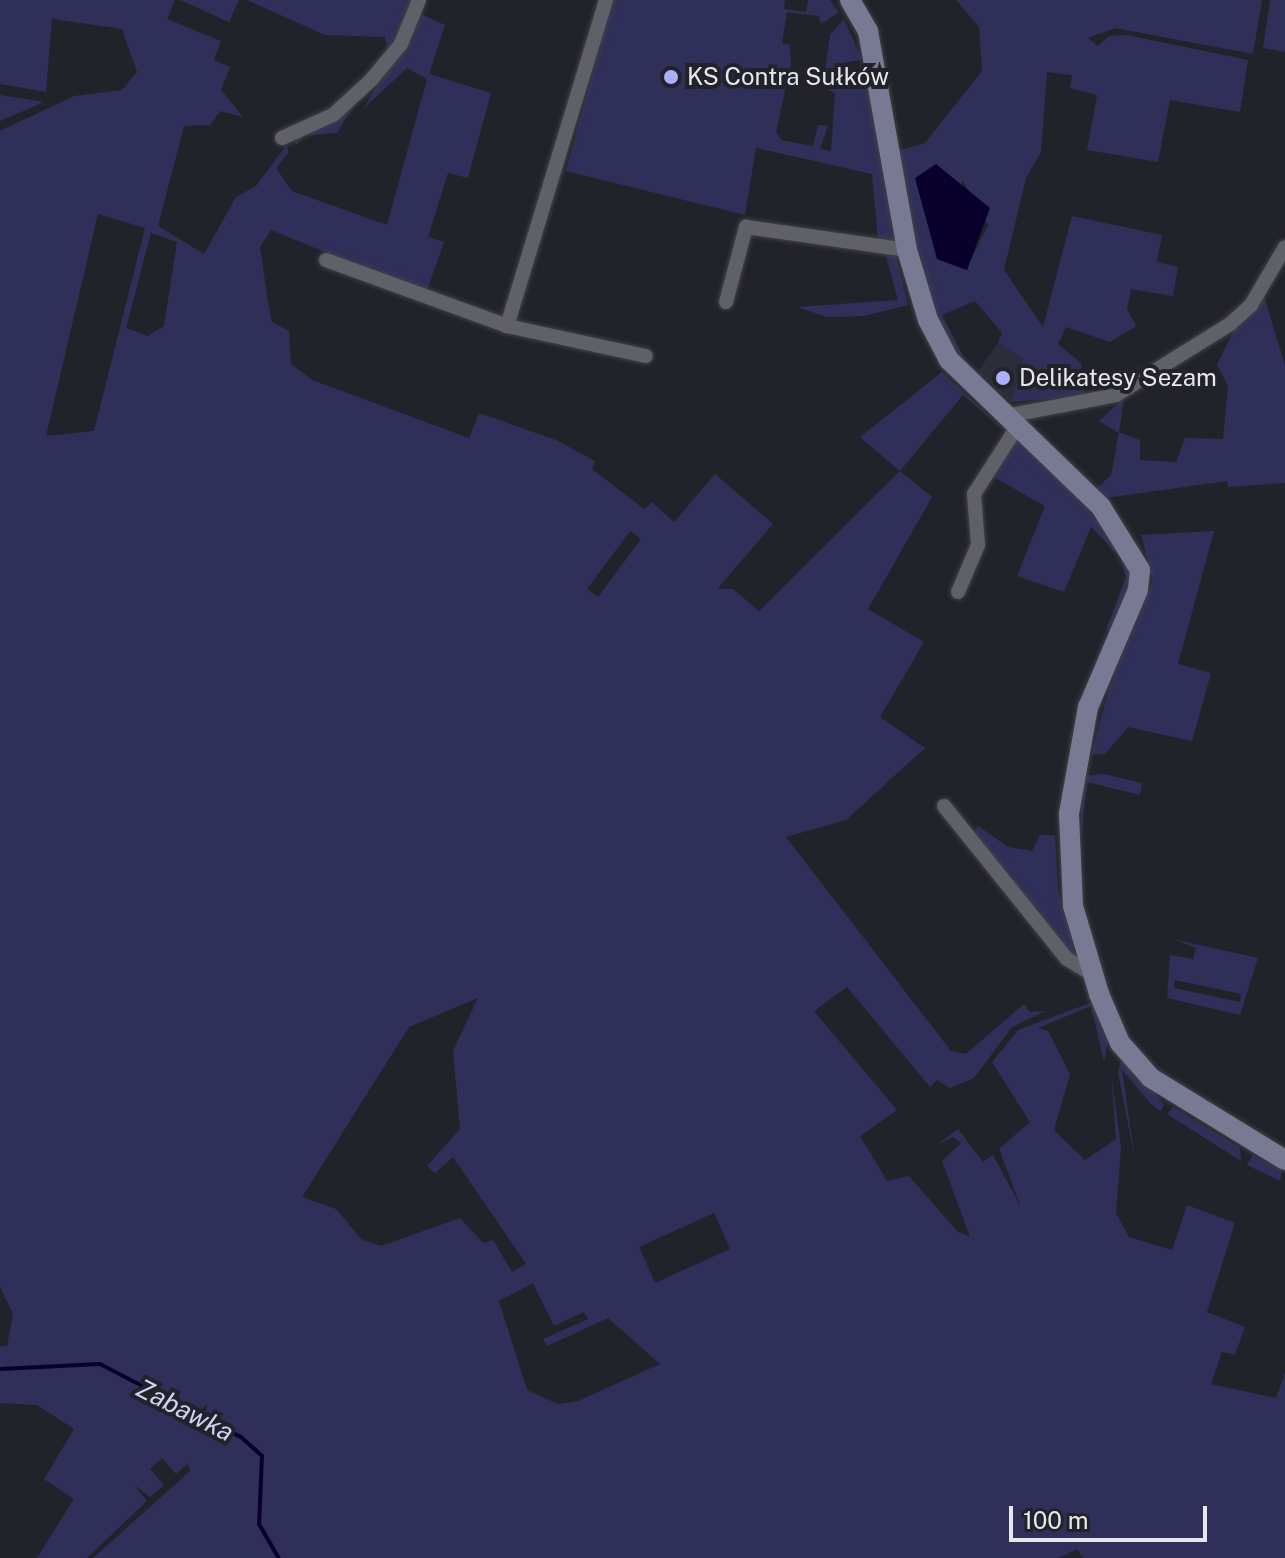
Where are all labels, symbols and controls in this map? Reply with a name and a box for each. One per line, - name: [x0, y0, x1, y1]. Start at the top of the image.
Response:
- place label: KS Contra Sułków: [687, 63, 889, 91]
- marker: KS Contra Sułków: [662, 68, 680, 86]
- place label: Delikatesy Sezam: [1019, 364, 1217, 392]
- marker: Delikatesy Sezam: [994, 369, 1012, 387]
- water label: Zabawka: [131, 1372, 239, 1448]
- scale bar: [1013, 1490, 1211, 1540]
- text: 100 m: [1023, 1506, 1089, 1534]

